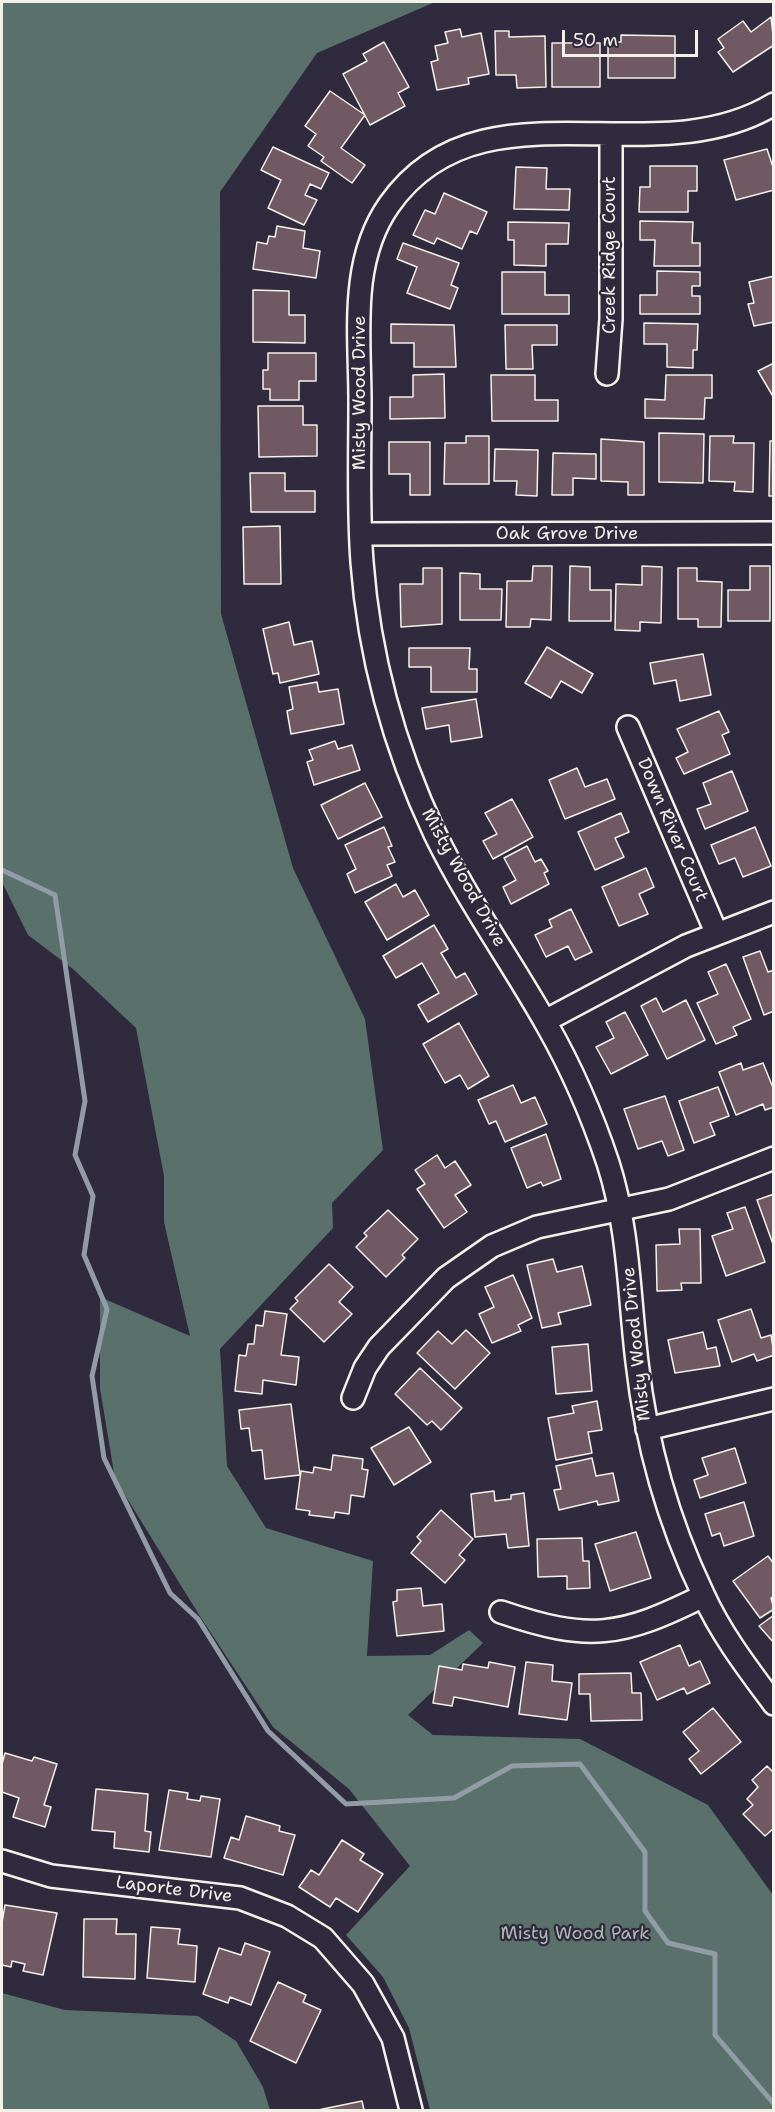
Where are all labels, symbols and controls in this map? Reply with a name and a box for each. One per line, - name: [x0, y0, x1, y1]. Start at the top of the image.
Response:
- scale bar: [565, 18, 702, 56]
- text: 50 m: [573, 28, 618, 52]
- street label: Creek Ridge Court: [599, 176, 621, 334]
- street label: Misty Wood Drive: [349, 316, 371, 470]
- street label: Oak Grove Drive: [496, 523, 638, 545]
- street label: Down River Court: [632, 755, 712, 905]
- street label: Misty Wood Drive: [416, 805, 510, 951]
- street label: Misty Wood Drive: [618, 1266, 656, 1422]
- street label: Laporte Drive: [114, 1872, 234, 1908]
- park label: Misty Wood Park: [500, 1923, 650, 1945]

